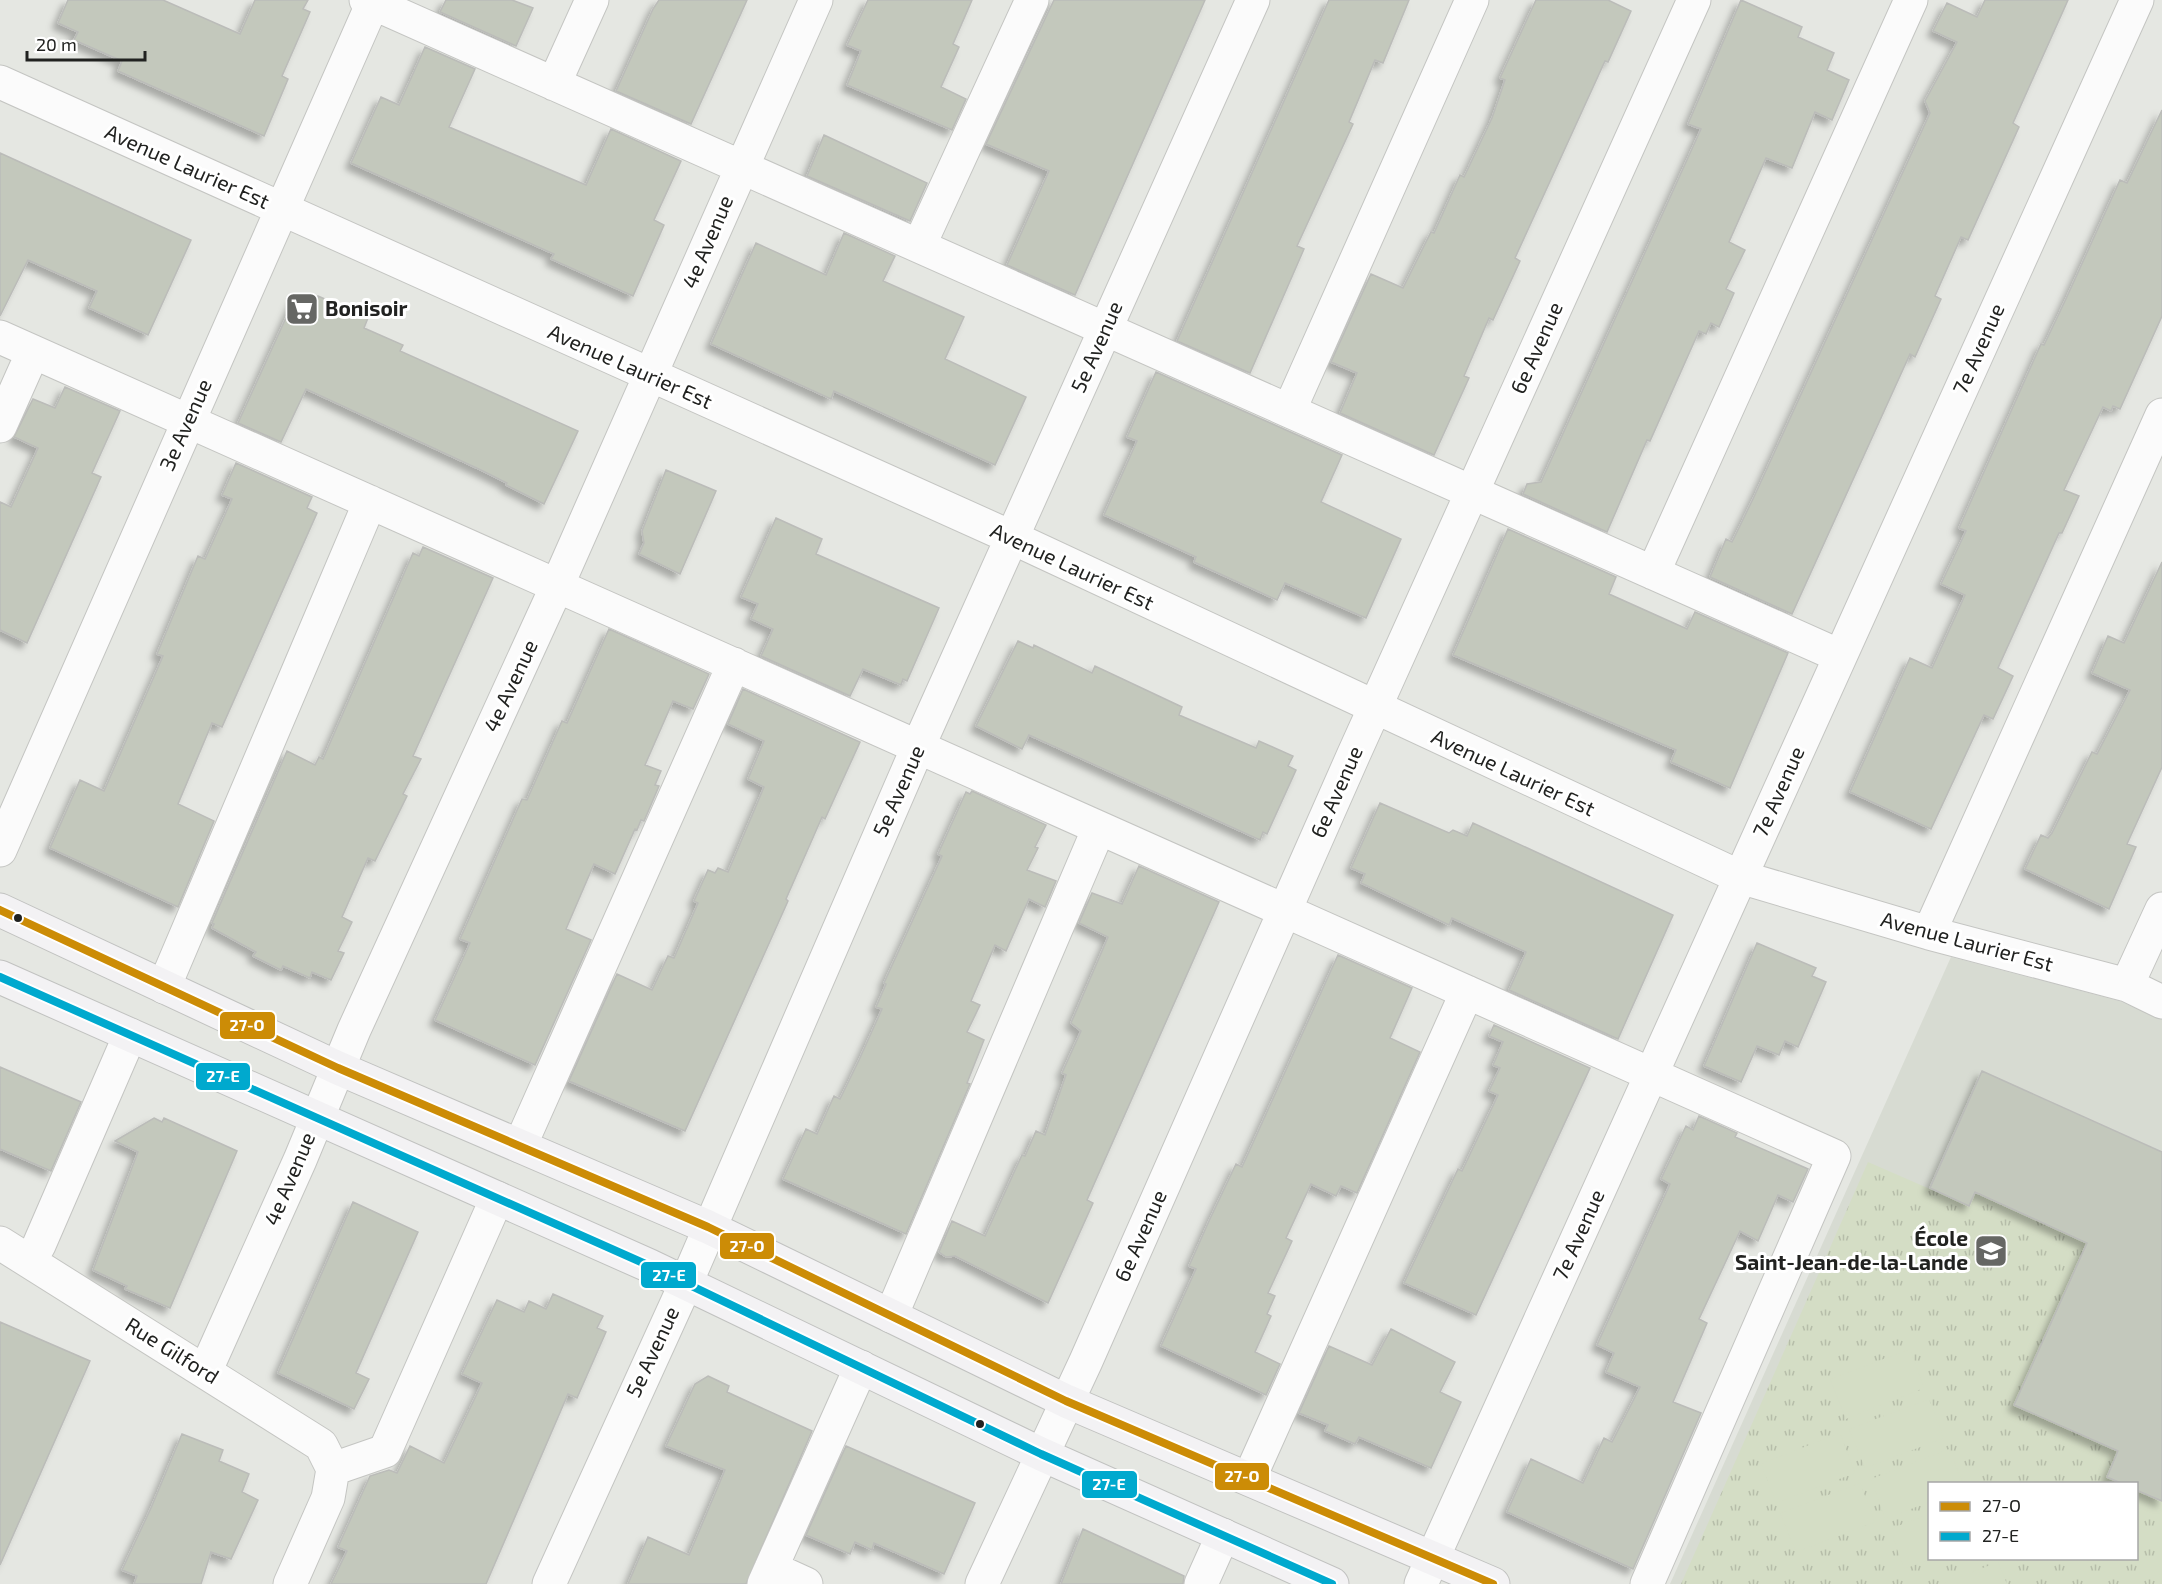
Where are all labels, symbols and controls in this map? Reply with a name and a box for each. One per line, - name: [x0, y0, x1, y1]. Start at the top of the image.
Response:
- scale bar: [27, 24, 146, 62]
- text: 20 m: [36, 33, 77, 55]
- street label: Avenue Laurier Est: [102, 118, 274, 213]
- street label: 4e Avenue: [676, 191, 737, 292]
- supermarket icon: Bonisoir: [284, 291, 320, 327]
- place label: Bonisoir: [325, 295, 408, 320]
- street label: 5e Avenue: [1064, 297, 1127, 396]
- street label: 6e Avenue: [1504, 298, 1567, 397]
- street label: 7e Avenue: [1947, 299, 2009, 398]
- street label: Avenue Laurier Est: [545, 318, 717, 413]
- street label: 3e Avenue: [153, 375, 216, 474]
- street label: Avenue Laurier Est: [987, 517, 1158, 614]
- street label: 4e Avenue: [477, 635, 542, 735]
- street label: Avenue Laurier Est: [1428, 723, 1599, 820]
- street label: 5e Avenue: [866, 741, 929, 840]
- street label: 6e Avenue: [1304, 742, 1367, 841]
- street label: 7e Avenue: [1747, 742, 1809, 841]
- street label: Avenue Laurier Est: [1878, 906, 2056, 976]
- unlabelled marker: [12, 912, 24, 924]
- line badge: 27-O: [219, 1011, 276, 1040]
- text: 27-O: [229, 1015, 265, 1034]
- line badge: 27-E: [195, 1062, 251, 1091]
- text: 27-E: [206, 1066, 240, 1085]
- street label: 4e Avenue: [258, 1128, 319, 1229]
- street label: 7e Avenue: [1547, 1185, 1609, 1284]
- street label: 6e Avenue: [1108, 1186, 1171, 1285]
- place label: École Saint-Jean-de-la-Lande: [1735, 1225, 1968, 1274]
- line badge: 27-O: [719, 1232, 775, 1260]
- school or university icon: École Saint-Jean-de-la-Lande: [1973, 1233, 2009, 1269]
- text: 27-O: [729, 1236, 765, 1255]
- line badge: 27-E: [640, 1261, 697, 1289]
- text: 27-E: [652, 1265, 686, 1284]
- street label: 5e Avenue: [620, 1302, 683, 1401]
- street label: Rue Gilford: [121, 1311, 224, 1388]
- unlabelled marker: [974, 1418, 986, 1430]
- line badge: 27-O: [1214, 1462, 1270, 1491]
- text: 27-O: [1224, 1466, 1260, 1485]
- line badge: 27-E: [1081, 1470, 1138, 1499]
- text: 27-E: [1092, 1474, 1126, 1493]
- legend: [1928, 1482, 2138, 1560]
- text: 27-O: [1982, 1494, 2021, 1516]
- text: 27-E: [1982, 1524, 2019, 1546]

